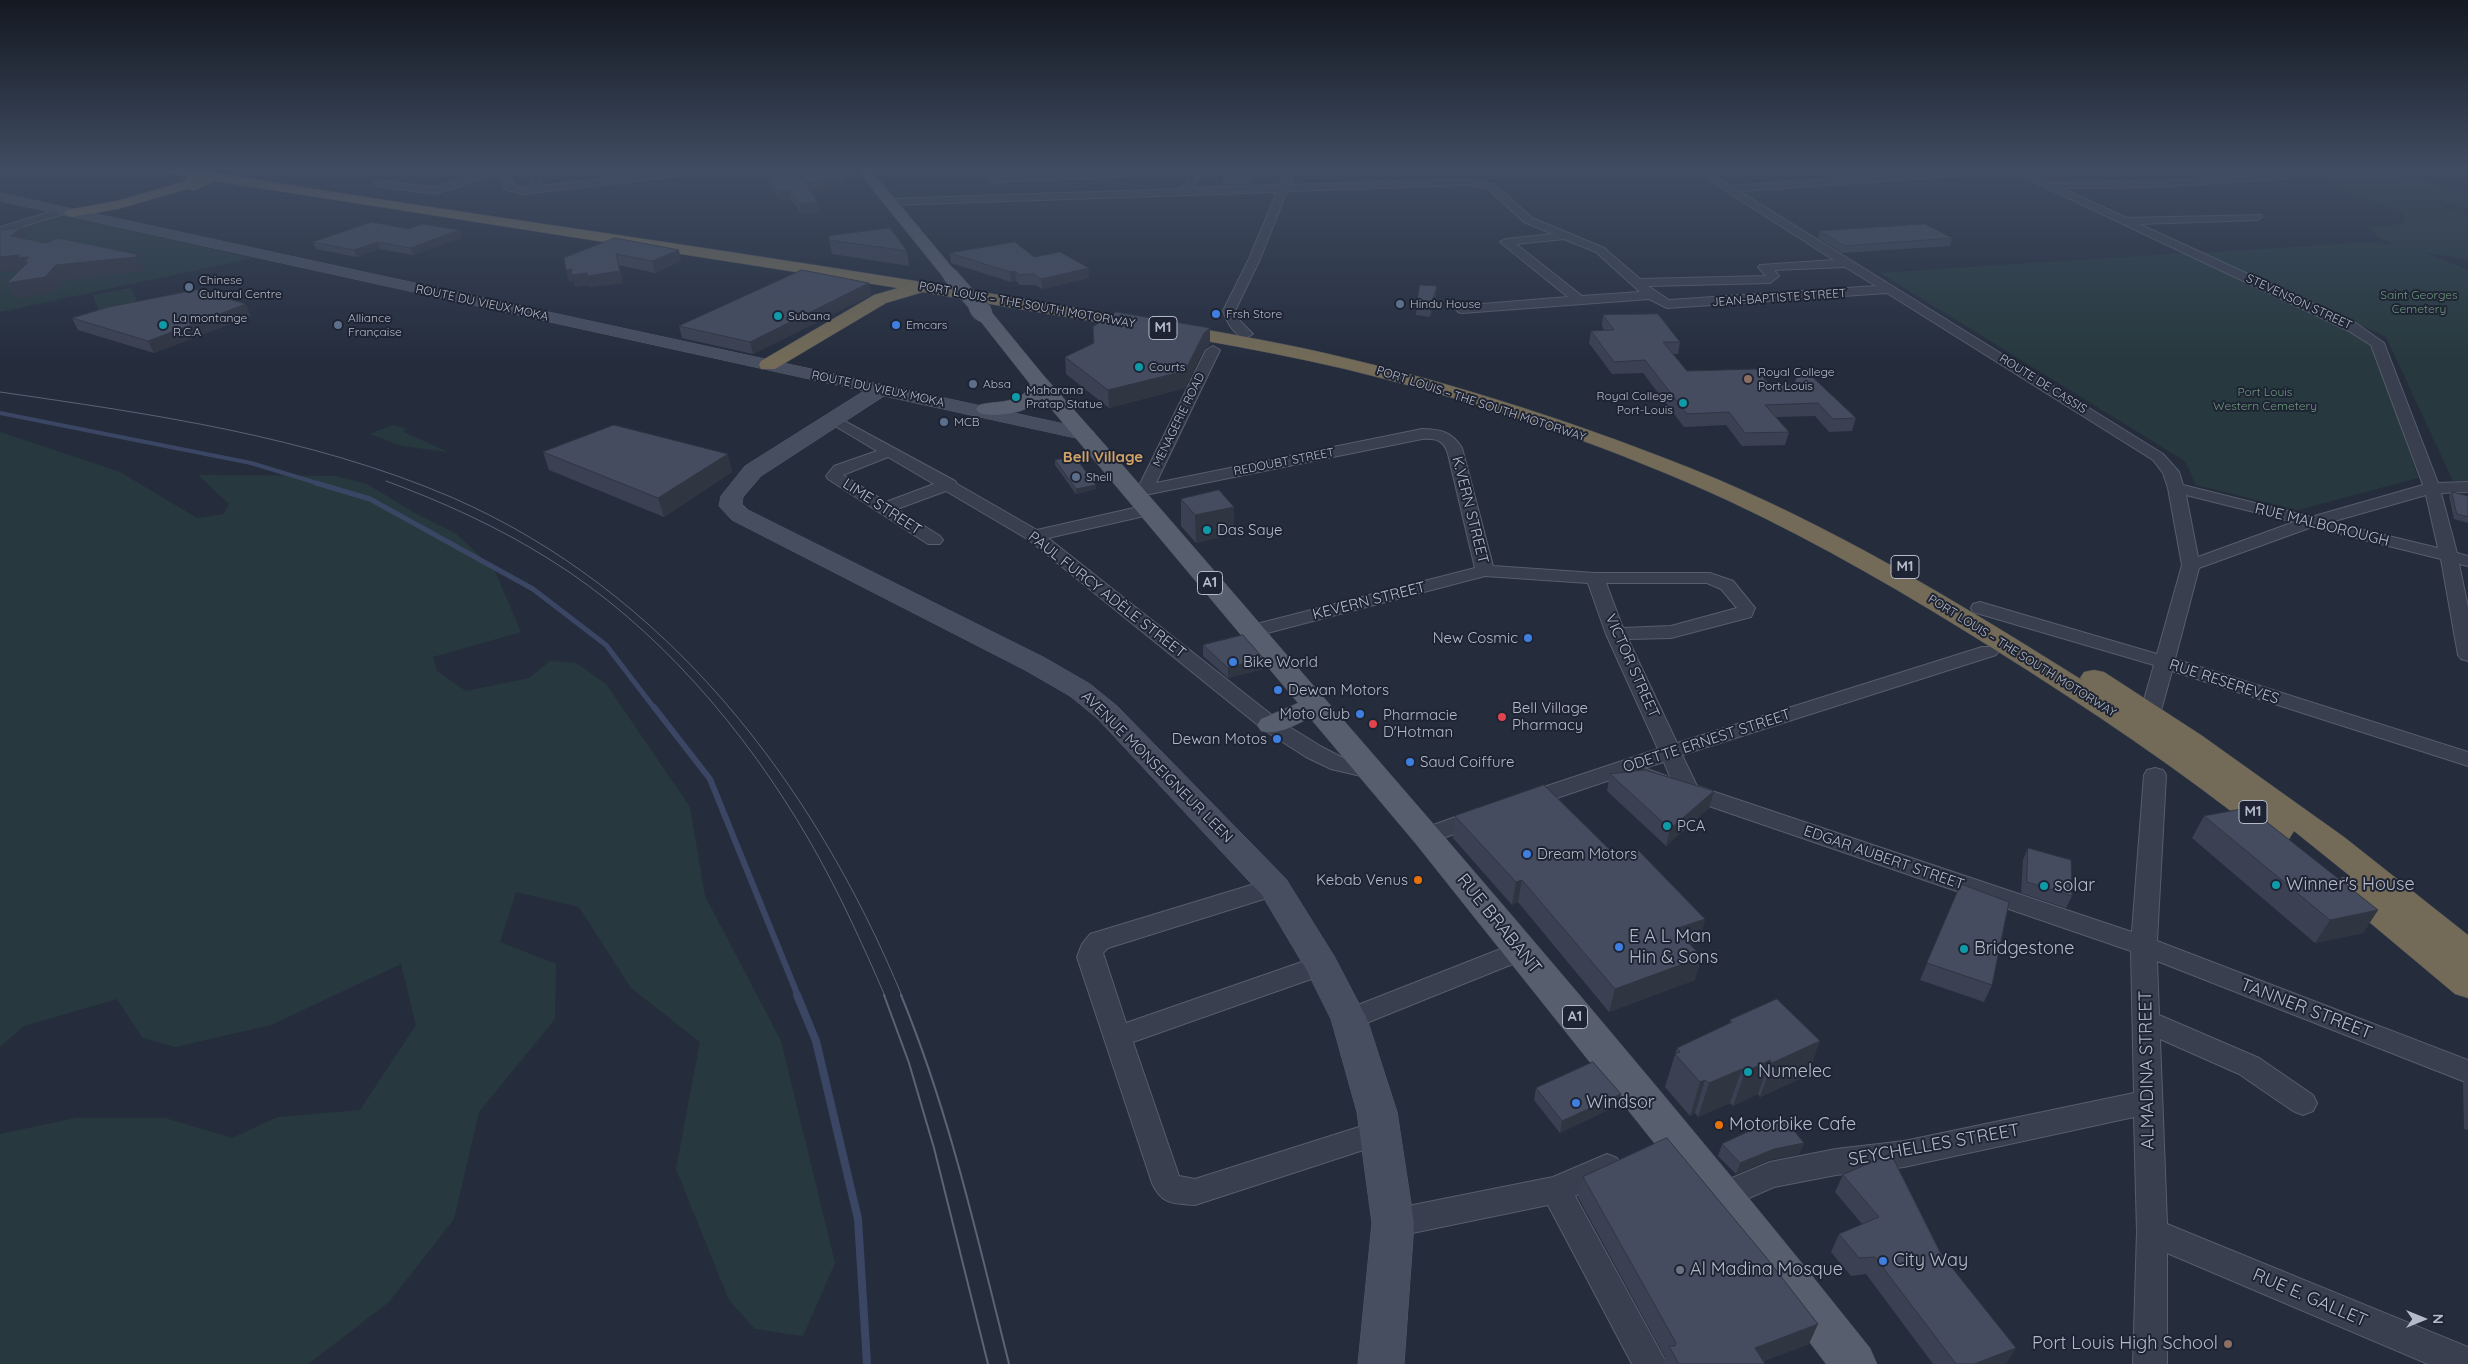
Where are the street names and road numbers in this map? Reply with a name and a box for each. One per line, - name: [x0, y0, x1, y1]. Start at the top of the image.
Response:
- street label: STEVENSON STREET: [2244, 271, 2354, 333]
- street label: PORT LOUIS – THE SOUTH MOTORWAY: [918, 279, 1136, 331]
- street label: ROUTE DU VIEUX MOKA: [414, 282, 550, 324]
- street label: JEAN-BAPTISTE STREET: [1711, 286, 1847, 310]
- road number: M1: [1149, 316, 1177, 339]
- street label: ROUTE DE CASSIS: [1997, 351, 2089, 417]
- street label: PORT LOUIS – THE SOUTH MOTORWAY: [1375, 363, 1587, 445]
- street label: ROUTE DU VIEUX MOKA: [810, 368, 946, 410]
- street label: MENAGERIE ROAD: [1150, 371, 1208, 469]
- street label: REDOUBT STREET: [1232, 445, 1336, 479]
- street label: K.VERN STREET: [1448, 454, 1492, 566]
- street label: LIME STREET: [839, 475, 925, 539]
- street label: RUE MALBOROUGH: [2253, 500, 2391, 550]
- street label: PAUL FURCY ADÈLE STREET: [1025, 528, 1189, 662]
- road number: M1: [1891, 556, 1919, 578]
- road number: A1: [1198, 572, 1222, 594]
- street label: KEVERN STREET: [1311, 578, 1427, 624]
- street label: PORT LOUIS – THE SOUTH MOTORWAY: [1925, 592, 2119, 720]
- street label: VICTOR STREET: [1601, 611, 1663, 721]
- street label: RUE RESEREVES: [2167, 656, 2281, 708]
- street label: AVENUE MONSEIGNEUR LEEN: [1077, 687, 1237, 847]
- street label: ODETTE ERNEST STREET: [1621, 705, 1793, 777]
- road number: M1: [2239, 800, 2267, 824]
- street label: EDGAR AUBERT STREET: [1801, 822, 1967, 894]
- street label: RUE BRABANT: [1452, 870, 1546, 978]
- street label: TANNER STREET: [2237, 974, 2375, 1044]
- street label: ALMADINA STREET: [2135, 990, 2159, 1150]
- road number: A1: [1562, 1006, 1588, 1028]
- street label: SEYCHELLES STREET: [1847, 1119, 2021, 1171]
- street label: RUE E. GALLET: [2249, 1264, 2371, 1332]

